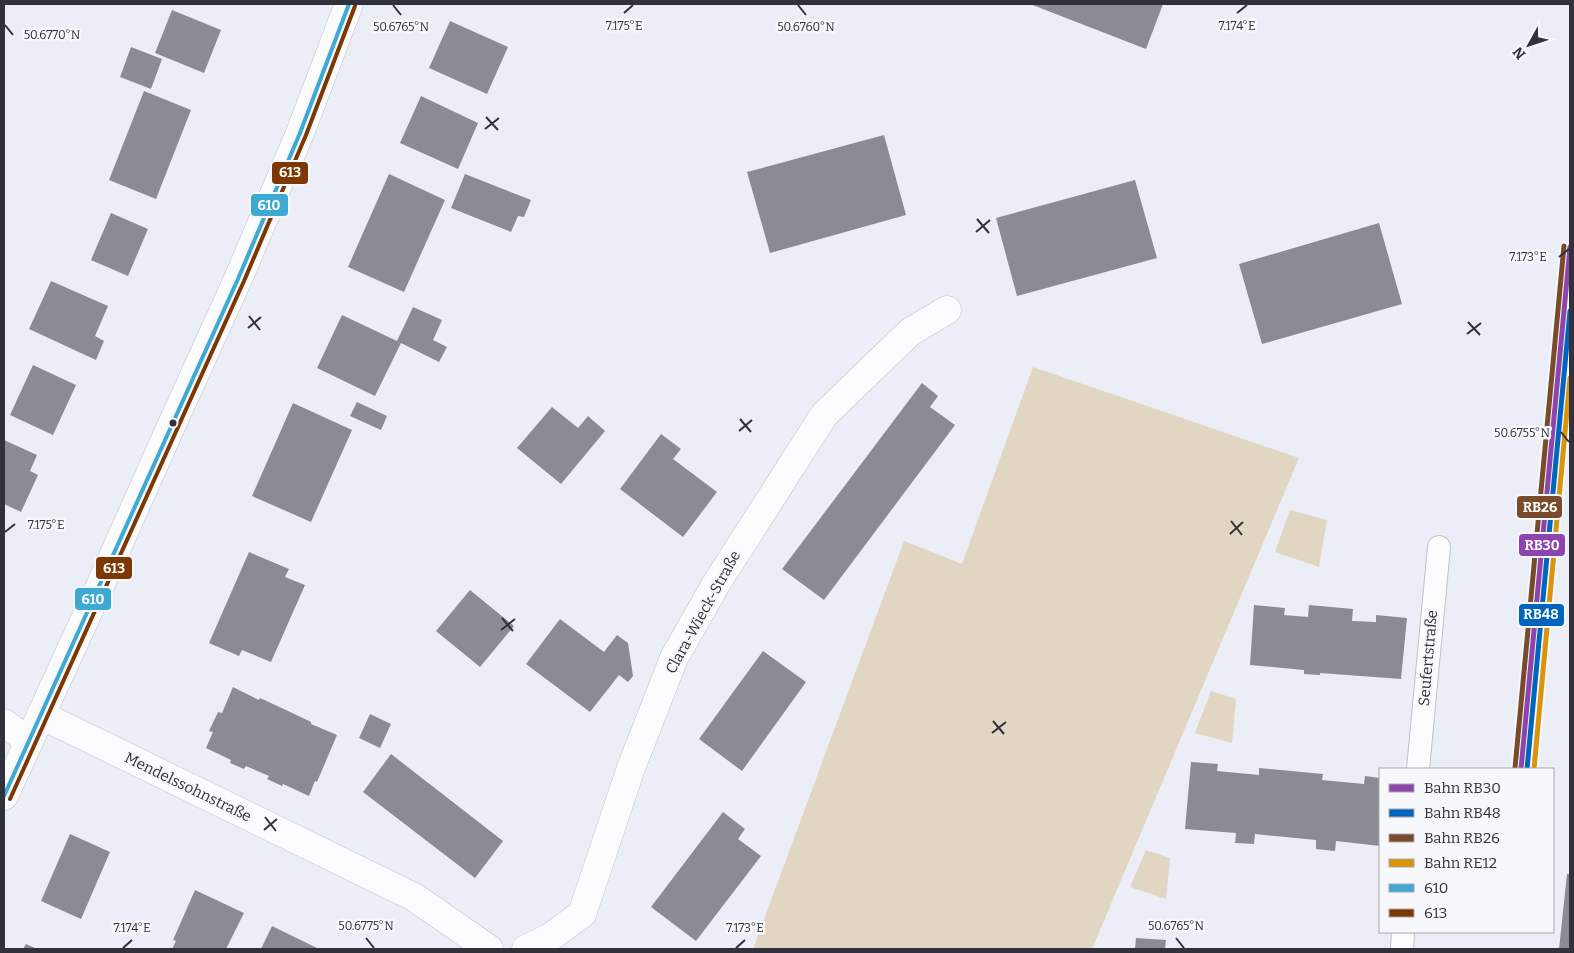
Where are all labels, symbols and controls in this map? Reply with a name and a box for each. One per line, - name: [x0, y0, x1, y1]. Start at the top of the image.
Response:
- text: 7.175°E: [606, 19, 642, 33]
- text: 7.174°E: [1218, 19, 1256, 33]
- text: 50.6765°N: [373, 20, 430, 34]
- text: 50.6760°N: [777, 20, 835, 34]
- north arrow: [1504, 20, 1554, 70]
- text: 50.6770°N: [24, 28, 81, 42]
- text: N: [1509, 43, 1529, 63]
- line badge: 613: [271, 161, 309, 185]
- text: 613: [279, 164, 301, 181]
- line badge: 610: [250, 193, 289, 217]
- text: 610: [257, 197, 281, 214]
- text: 7.173°E: [1509, 250, 1547, 264]
- unlabelled marker: [168, 418, 178, 428]
- text: 50.6755°N: [1494, 426, 1550, 440]
- line badge: RB26: [1516, 495, 1563, 519]
- text: RB26: [1523, 499, 1557, 516]
- text: 7.175°E: [28, 518, 64, 532]
- line badge: RB30: [1518, 533, 1566, 557]
- text: RB30: [1524, 537, 1560, 554]
- street label: Clara-Wieck-Straße: [662, 547, 744, 677]
- line badge: 613: [95, 556, 133, 580]
- text: 613: [103, 560, 125, 577]
- line badge: 610: [74, 587, 112, 611]
- text: 610: [81, 591, 105, 608]
- line badge: RB48: [1518, 603, 1565, 627]
- text: RB48: [1523, 606, 1559, 623]
- street label: Seufertstraße: [1415, 609, 1441, 707]
- street label: Mendelssohnstraße: [122, 748, 254, 826]
- legend: [1379, 768, 1554, 933]
- text: Bahn RB30: [1424, 779, 1501, 797]
- text: Bahn RB48: [1424, 804, 1501, 822]
- text: Bahn RB26: [1424, 829, 1500, 847]
- text: Bahn RE12: [1424, 854, 1497, 872]
- text: 610: [1424, 879, 1448, 897]
- text: 613: [1424, 904, 1447, 922]
- text: 50.6775°N: [338, 919, 394, 933]
- text: 50.6765°N: [1148, 919, 1205, 933]
- text: 7.174°E: [113, 921, 151, 935]
- text: 7.173°E: [726, 921, 764, 935]

